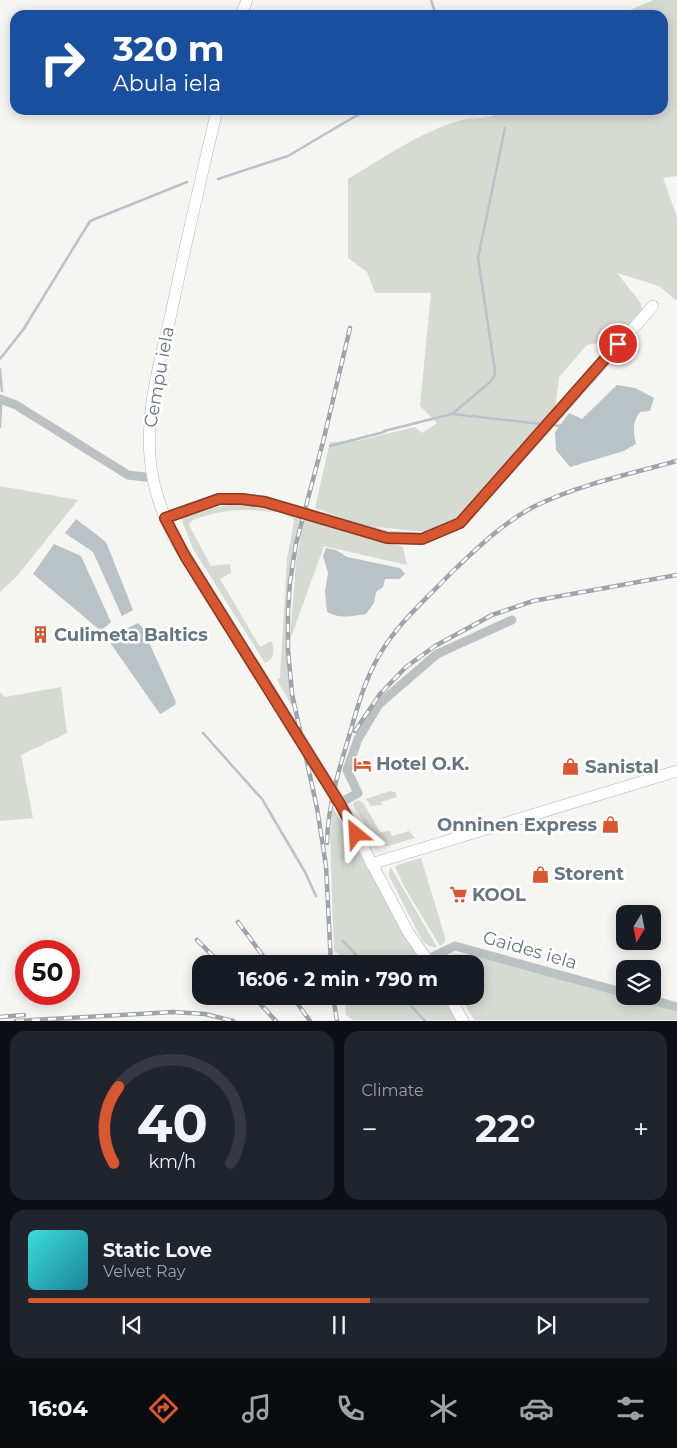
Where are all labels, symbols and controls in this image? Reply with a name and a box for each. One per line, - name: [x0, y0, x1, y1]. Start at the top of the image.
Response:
- text: 320 m: [113, 27, 225, 70]
- icon: right: [30, 30, 95, 95]
- text: Abula iela: [113, 70, 221, 97]
- pin: [597, 323, 639, 365]
- street label: Cempu iela: [139, 325, 179, 429]
- icon: arrive: [604, 330, 632, 358]
- place label: Culimeta Baltics: [54, 624, 208, 646]
- building icon: Culimeta Baltics: [30, 625, 50, 645]
- place label: Hotel O.K.: [376, 753, 470, 775]
- hotel icon: Hotel O.K.: [352, 754, 372, 774]
- place label: Sanistal: [585, 756, 659, 778]
- shop icon: Sanistal: [561, 757, 581, 777]
- position arrow: [329, 807, 381, 859]
- place label: Onninen Express: [437, 814, 597, 836]
- shop icon: Onninen Express: [601, 815, 621, 835]
- place label: Storent: [554, 863, 624, 885]
- shop icon: Storent: [530, 864, 550, 884]
- place label: KOOL: [472, 884, 526, 906]
- supermarket icon: KOOL: [448, 885, 468, 905]
- north arrow: [616, 905, 661, 950]
- map controls: [616, 905, 661, 1005]
- street label: Gaides iela: [480, 926, 580, 974]
- speed limit sign: 50: [15, 940, 80, 1005]
- button: layers: [616, 960, 661, 1005]
- text: 16:06 · 2 min · 790 m: [238, 968, 438, 991]
- text: Climate: [362, 1081, 424, 1100]
- text: 40: [136, 1092, 207, 1155]
- text: 22°: [475, 1105, 536, 1152]
- text: −: [362, 1112, 378, 1146]
- text: +: [633, 1112, 649, 1146]
- text: km/h: [148, 1151, 196, 1172]
- text: Static Love: [103, 1239, 212, 1262]
- text: Velvet Ray: [103, 1262, 185, 1281]
- icon: previous: [118, 1311, 146, 1339]
- icon: pause: [325, 1311, 353, 1339]
- icon: next: [532, 1311, 560, 1339]
- icon: directions: [146, 1391, 181, 1426]
- icon: music: [239, 1391, 274, 1426]
- icon: phone: [333, 1391, 368, 1426]
- icon: climate: [426, 1391, 461, 1426]
- icon: car: [519, 1391, 554, 1426]
- icon: filters: [613, 1391, 648, 1426]
- text: 16:04: [29, 1395, 88, 1422]

